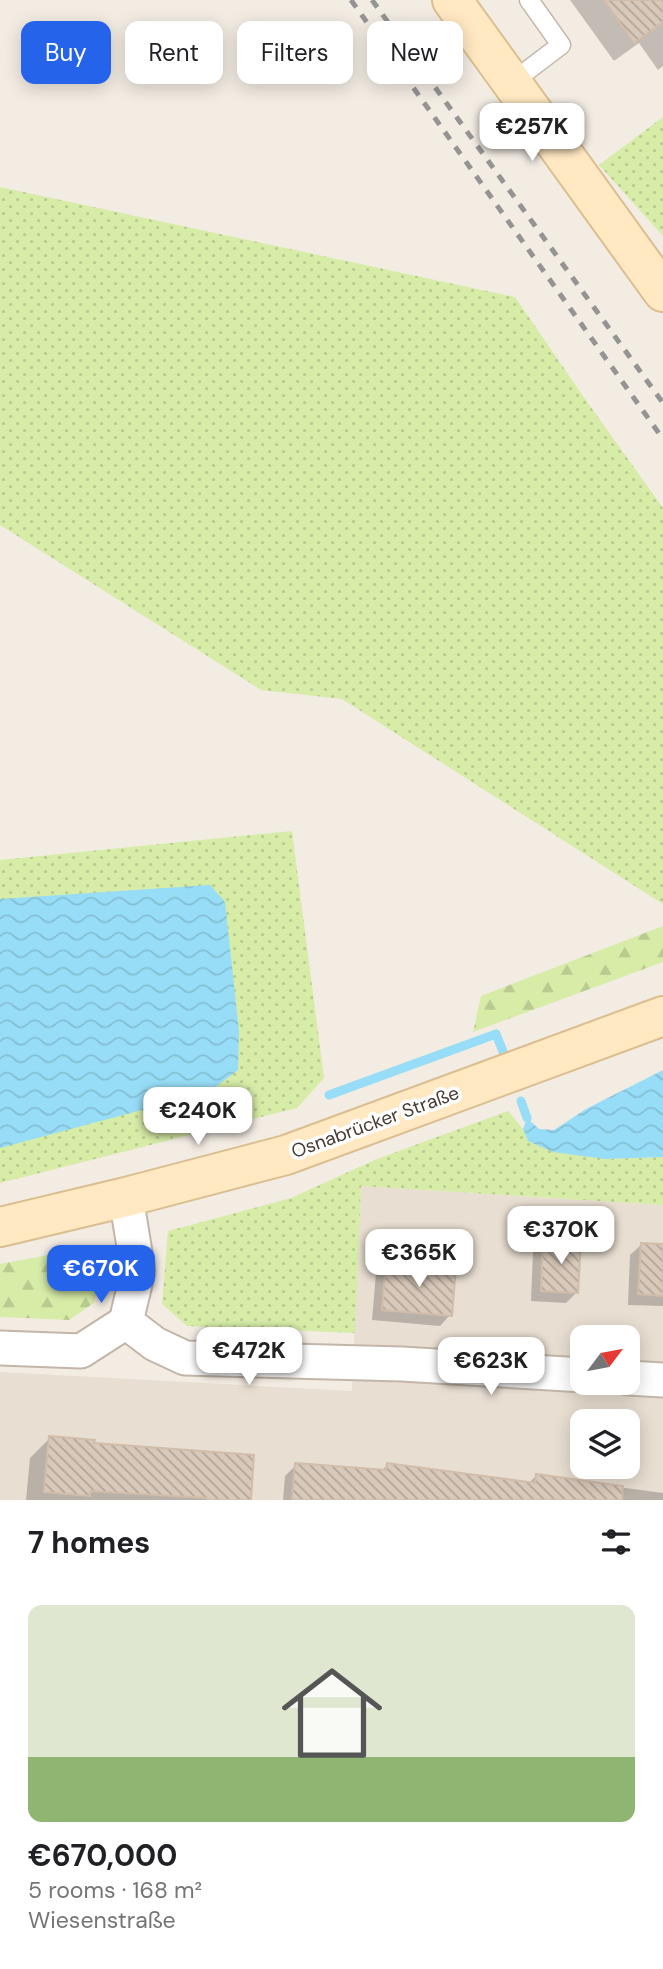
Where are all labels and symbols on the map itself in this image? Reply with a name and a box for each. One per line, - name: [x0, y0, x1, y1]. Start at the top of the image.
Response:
- pin: €257K: [483, 104, 581, 163]
- street label: Osnabrücker Straße: [288, 1080, 462, 1164]
- pin: €240K: [149, 1088, 247, 1147]
- pin: €370K: [512, 1206, 610, 1266]
- pin: €365K: [370, 1230, 468, 1289]
- pin: €670K: [52, 1246, 150, 1305]
- north arrow: [570, 1325, 640, 1395]
- pin: €472K: [200, 1328, 298, 1387]
- pin: €623K: [442, 1338, 540, 1397]

